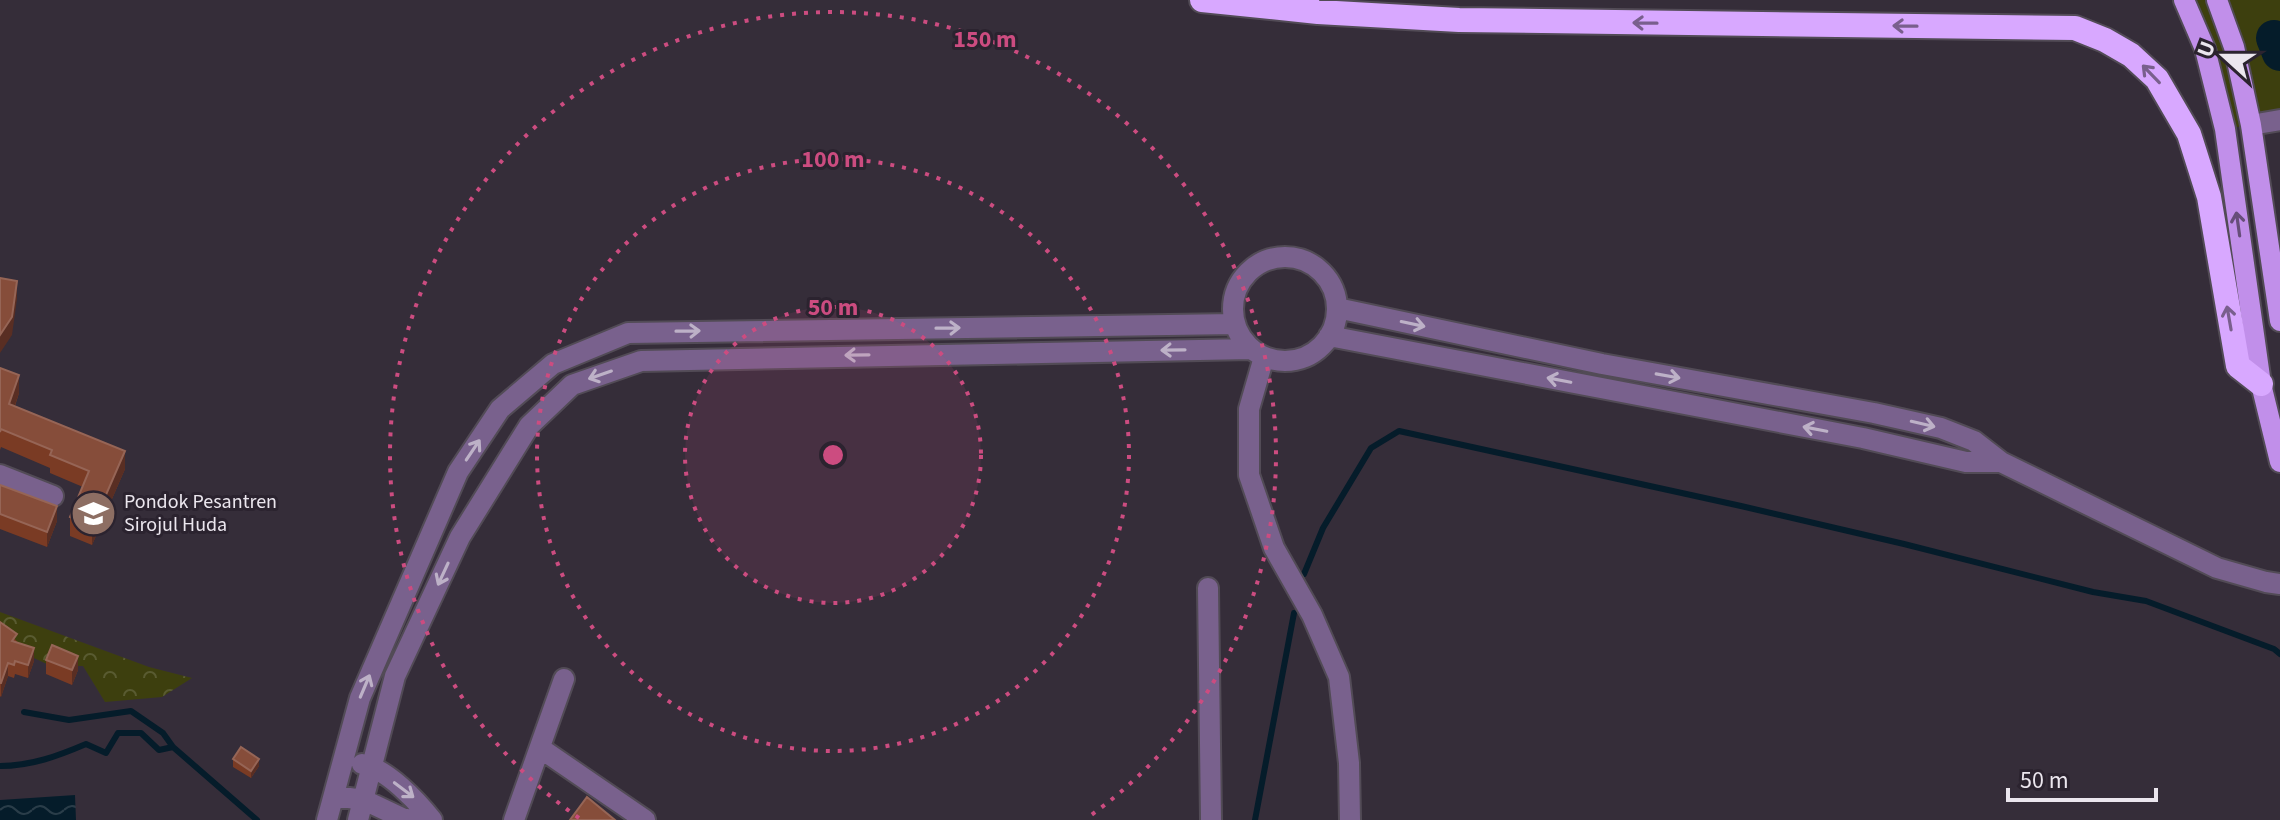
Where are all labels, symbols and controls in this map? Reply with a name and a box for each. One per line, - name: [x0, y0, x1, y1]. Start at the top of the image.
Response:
- one-way arrow: [1632, 15, 1659, 31]
- north arrow: [2184, 16, 2264, 96]
- one-way arrow: [1892, 18, 1919, 34]
- text: 150 m: [953, 22, 1017, 57]
- text: U: [2189, 37, 2224, 62]
- one-way arrow: [2142, 65, 2161, 84]
- text: 100 m: [801, 142, 865, 177]
- one-way arrow: [2230, 211, 2245, 237]
- text: 50 m: [808, 290, 858, 325]
- one-way arrow: [2221, 306, 2236, 331]
- one-way arrow: [1400, 317, 1425, 332]
- one-way arrow: [934, 320, 961, 336]
- one-way arrow: [674, 324, 701, 339]
- one-way arrow: [1160, 342, 1187, 358]
- one-way arrow: [844, 347, 871, 363]
- one-way arrow: [587, 369, 612, 384]
- one-way arrow: [1655, 369, 1680, 384]
- one-way arrow: [1547, 372, 1573, 387]
- one-way arrow: [1910, 417, 1936, 432]
- one-way arrow: [1802, 421, 1828, 436]
- one-way arrow: [465, 439, 481, 461]
- centre of rings: [819, 441, 847, 469]
- place label: Pondok Pesantren Sirojul Huda: [124, 488, 277, 539]
- school or university icon: Pondok Pesantren Sirojul Huda: [69, 489, 117, 537]
- one-way arrow: [435, 561, 450, 585]
- one-way arrow: [359, 674, 374, 699]
- scale bar: [2008, 752, 2156, 802]
- text: 50 m: [2020, 763, 2069, 798]
- one-way arrow: [393, 782, 414, 799]

